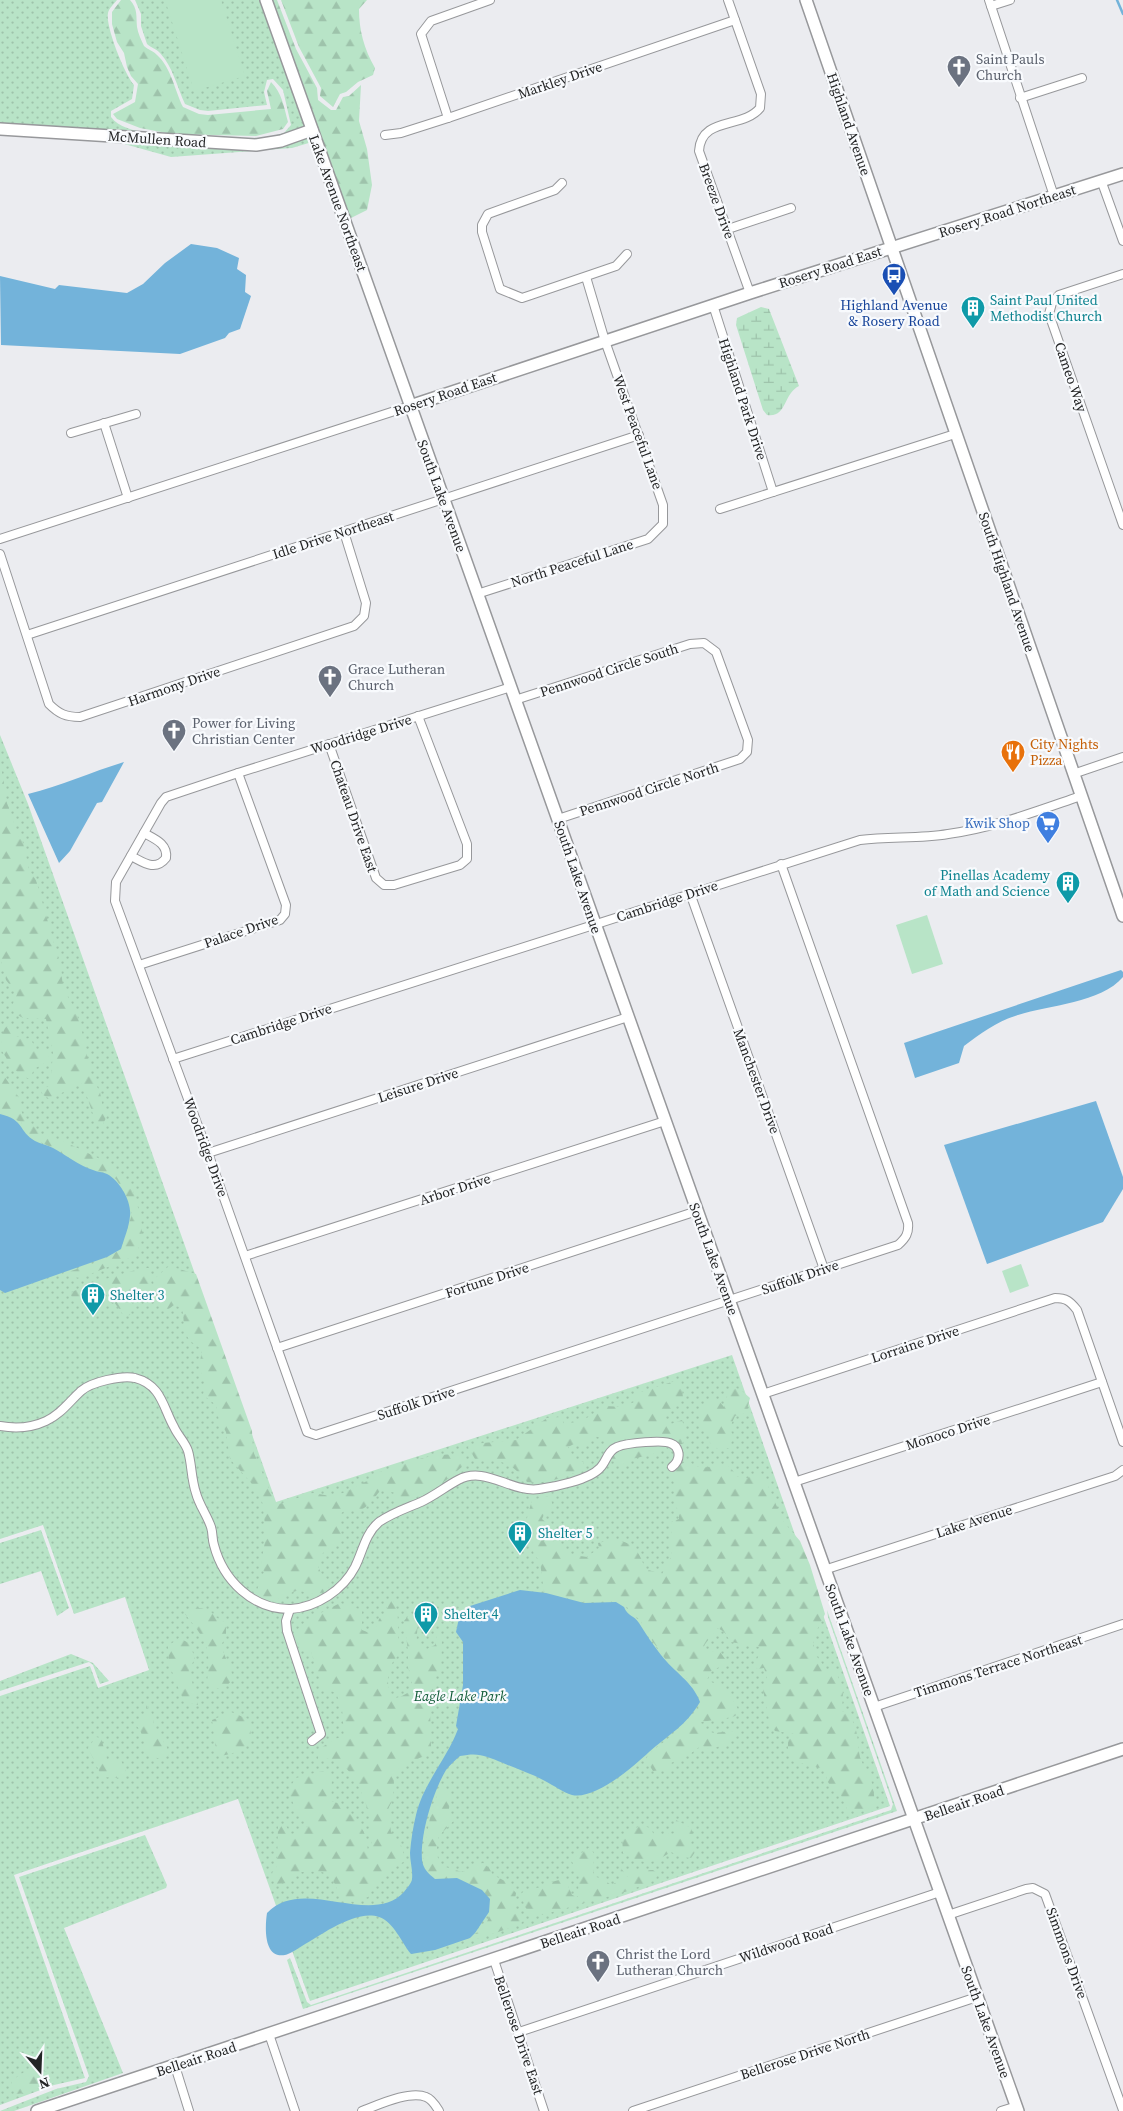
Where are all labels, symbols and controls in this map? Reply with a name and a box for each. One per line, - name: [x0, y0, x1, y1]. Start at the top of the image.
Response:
- place label: Saint Pauls Church: [976, 49, 1044, 85]
- church icon: Saint Pauls Church: [946, 54, 972, 88]
- street label: Markley Drive: [515, 56, 605, 104]
- street label: Highland Avenue: [822, 70, 876, 178]
- street label: McMullen Road: [107, 126, 207, 152]
- street label: Lake Avenue Northeast: [304, 132, 372, 275]
- street label: Breeze Drive: [694, 160, 740, 242]
- street label: Rosery Road Northeast: [936, 179, 1079, 243]
- street label: Rosery Road East: [776, 241, 885, 293]
- bus stop icon: Highland Avenue & Rosery Road: [881, 262, 907, 296]
- place label: Saint Paul United Methodist Church: [990, 290, 1102, 326]
- place label: Highland Avenue & Rosery Road: [840, 295, 948, 331]
- building icon: Saint Paul United Methodist Church: [960, 295, 986, 329]
- street label: Highland Park Drive: [714, 335, 772, 463]
- street label: Cameo Way: [1050, 339, 1093, 415]
- street label: Rosery Road East: [391, 367, 500, 421]
- street label: West Peaceful Lane: [608, 372, 668, 492]
- street label: South Lake Avenue: [412, 437, 472, 555]
- street label: Idle Drive Northeast: [270, 506, 397, 564]
- street label: South Highland Avenue: [974, 509, 1040, 655]
- street label: North Peaceful Lane: [508, 534, 636, 592]
- street label: Pennwood Circle South: [537, 638, 681, 702]
- place label: Grace Lutheran Church: [348, 659, 446, 695]
- street label: Harmony Drive: [125, 661, 223, 711]
- church icon: Grace Lutheran Church: [317, 664, 343, 698]
- street label: Woodridge Drive: [308, 709, 414, 759]
- place label: Power for Living Christian Center: [192, 713, 295, 749]
- church icon: Power for Living Christian Center: [161, 718, 187, 752]
- place label: City Nights Pizza: [1030, 734, 1099, 770]
- restaurant icon: City Nights Pizza: [1000, 739, 1026, 773]
- street label: Chateau Drive East: [325, 757, 383, 875]
- street label: Pennwood Circle North: [577, 757, 721, 821]
- supermarket icon: Kwik Shop: [1035, 810, 1061, 844]
- place label: Kwik Shop: [965, 813, 1030, 833]
- street label: South Lake Avenue: [549, 818, 607, 936]
- place label: Pinellas Academy of Math and Science: [924, 865, 1051, 901]
- building icon: Pinellas Academy of Math and Science: [1055, 870, 1081, 904]
- street label: Cambridge Drive: [614, 875, 720, 927]
- street label: Palace Drive: [201, 909, 281, 953]
- street label: Cambridge Drive: [228, 998, 334, 1050]
- street label: Manchester Drive: [729, 1026, 785, 1136]
- street label: Leisure Drive: [375, 1063, 461, 1107]
- street label: Woodridge Drive: [179, 1094, 233, 1200]
- street label: Arbor Drive: [417, 1168, 493, 1210]
- street label: South Lake Avenue: [684, 1200, 744, 1318]
- street label: Suffolk Drive: [759, 1254, 841, 1300]
- street label: Fortune Drive: [443, 1257, 531, 1303]
- building icon: Shelter 3: [80, 1282, 106, 1316]
- place label: Shelter 3: [110, 1285, 165, 1305]
- street label: Lorraine Drive: [868, 1320, 962, 1368]
- street label: Suffolk Drive: [375, 1381, 457, 1425]
- street label: Monoco Drive: [903, 1409, 993, 1455]
- street label: Lake Avenue: [933, 1499, 1015, 1543]
- building icon: Shelter 5: [507, 1520, 533, 1554]
- place label: Shelter 5: [538, 1523, 593, 1543]
- street label: South Lake Avenue: [820, 1581, 880, 1699]
- building icon: Shelter 4: [413, 1601, 439, 1635]
- place label: Shelter 4: [444, 1604, 499, 1624]
- street label: Timmons Terrace Northeast: [911, 1629, 1085, 1703]
- park label: Eagle Lake Park: [413, 1686, 507, 1706]
- street label: Belleair Road: [921, 1780, 1007, 1826]
- street label: Simmons Drive: [1041, 1905, 1093, 2001]
- street label: Belleair Road: [537, 1909, 623, 1953]
- street label: Wildwood Road: [736, 1918, 836, 1968]
- place label: Christ the Lord Lutheran Church: [616, 1944, 723, 1980]
- church icon: Christ the Lord Lutheran Church: [585, 1949, 611, 1983]
- street label: South Lake Avenue: [956, 1963, 1016, 2081]
- street label: Bellerose Drive East: [489, 1973, 549, 2098]
- street label: Bellerose Drive North: [738, 2024, 872, 2084]
- street label: Belleair Road: [153, 2037, 239, 2081]
- north arrow: [15, 2046, 65, 2096]
- text: N: [36, 2072, 52, 2094]

